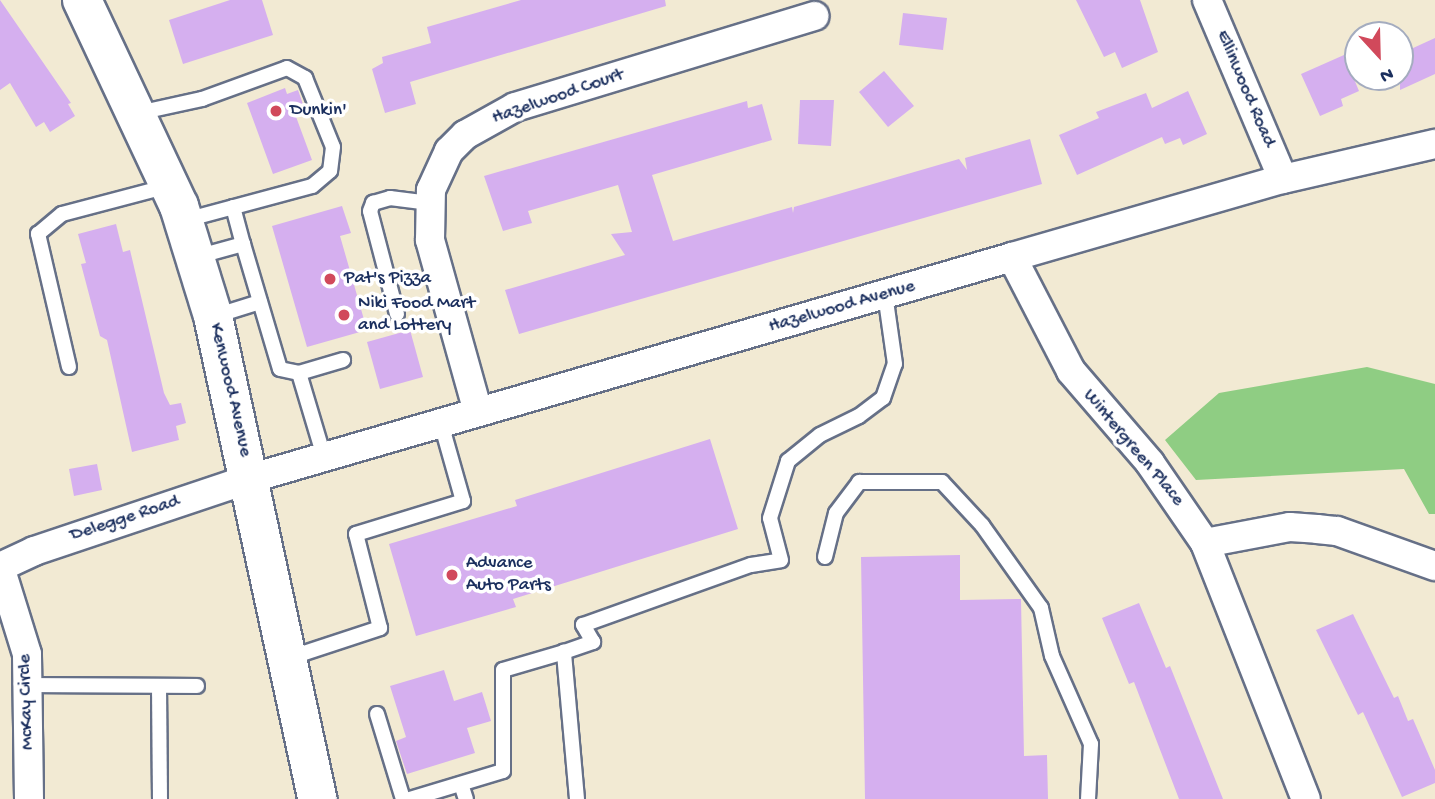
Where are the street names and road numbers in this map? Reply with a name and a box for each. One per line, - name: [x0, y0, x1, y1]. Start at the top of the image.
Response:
- street label: Ellinwood Road: [1210, 27, 1280, 151]
- street label: Hazelwood Court: [489, 64, 627, 130]
- street label: Hazelwood Avenue: [766, 275, 918, 339]
- street label: Kenwood Avenue: [204, 321, 256, 459]
- street label: Wintergreen Place: [1077, 385, 1189, 511]
- street label: Delegge Road: [67, 491, 183, 547]
- street label: McKay Circle: [14, 654, 40, 750]

